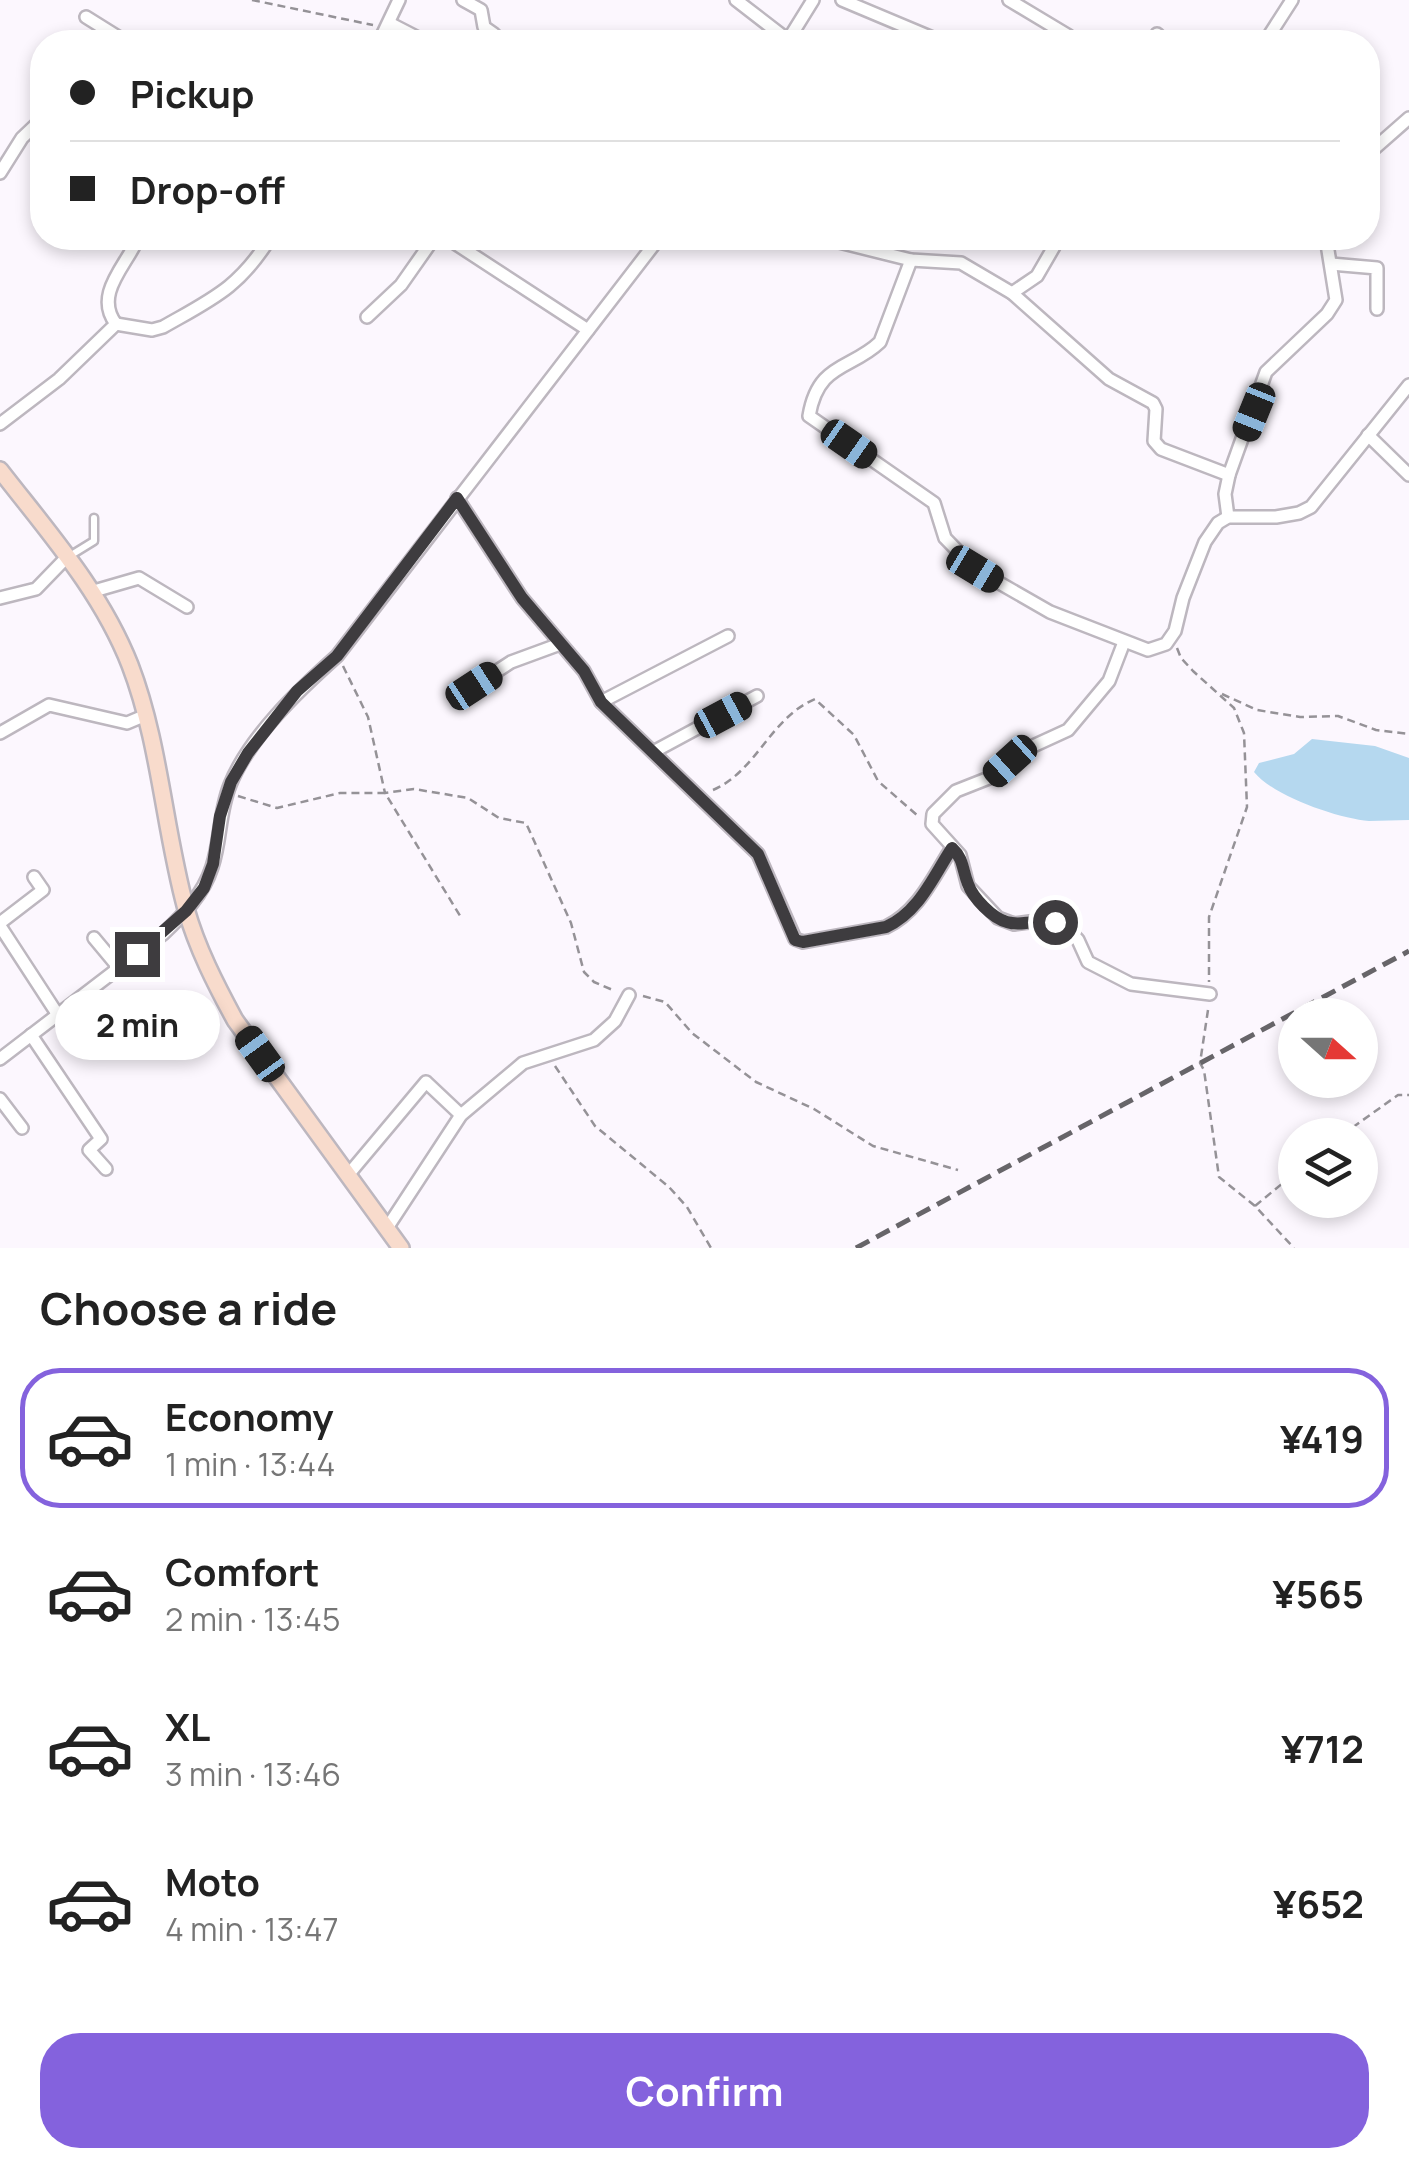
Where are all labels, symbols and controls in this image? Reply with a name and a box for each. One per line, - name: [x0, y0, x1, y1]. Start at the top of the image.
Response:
- text: Pickup: [130, 67, 254, 119]
- text: Drop-off: [130, 163, 285, 215]
- car: [1229, 379, 1279, 445]
- car: [816, 415, 882, 473]
- car: [942, 541, 1008, 597]
- car: [441, 657, 507, 715]
- car: [689, 688, 757, 742]
- car: [978, 730, 1042, 792]
- route start: [1033, 900, 1078, 945]
- route end: [115, 932, 160, 977]
- callout: 2 min: [54, 989, 220, 1059]
- north arrow: [1278, 998, 1378, 1098]
- map controls: [1278, 998, 1378, 1218]
- text: 2 min: [96, 1003, 179, 1047]
- car: [230, 1021, 290, 1087]
- button: layers: [1278, 1118, 1378, 1218]
- text: Choose a ride: [40, 1277, 337, 1339]
- text: Economy: [165, 1390, 334, 1442]
- icon: car: [45, 1393, 135, 1483]
- text: ¥419: [1280, 1412, 1364, 1464]
- text: 1 min · 13:44: [165, 1442, 335, 1486]
- text: Comfort: [165, 1545, 319, 1597]
- icon: car: [45, 1548, 135, 1638]
- text: ¥565: [1273, 1567, 1364, 1619]
- text: 2 min · 13:45: [165, 1597, 340, 1641]
- text: XL: [165, 1700, 210, 1752]
- icon: car: [45, 1703, 135, 1793]
- text: ¥712: [1281, 1722, 1364, 1774]
- text: 3 min · 13:46: [165, 1752, 341, 1796]
- text: Moto: [165, 1855, 260, 1907]
- icon: car: [45, 1858, 135, 1948]
- text: ¥652: [1273, 1877, 1364, 1929]
- text: 4 min · 13:47: [165, 1907, 339, 1951]
- button: Confirm: [40, 2033, 1369, 2148]

